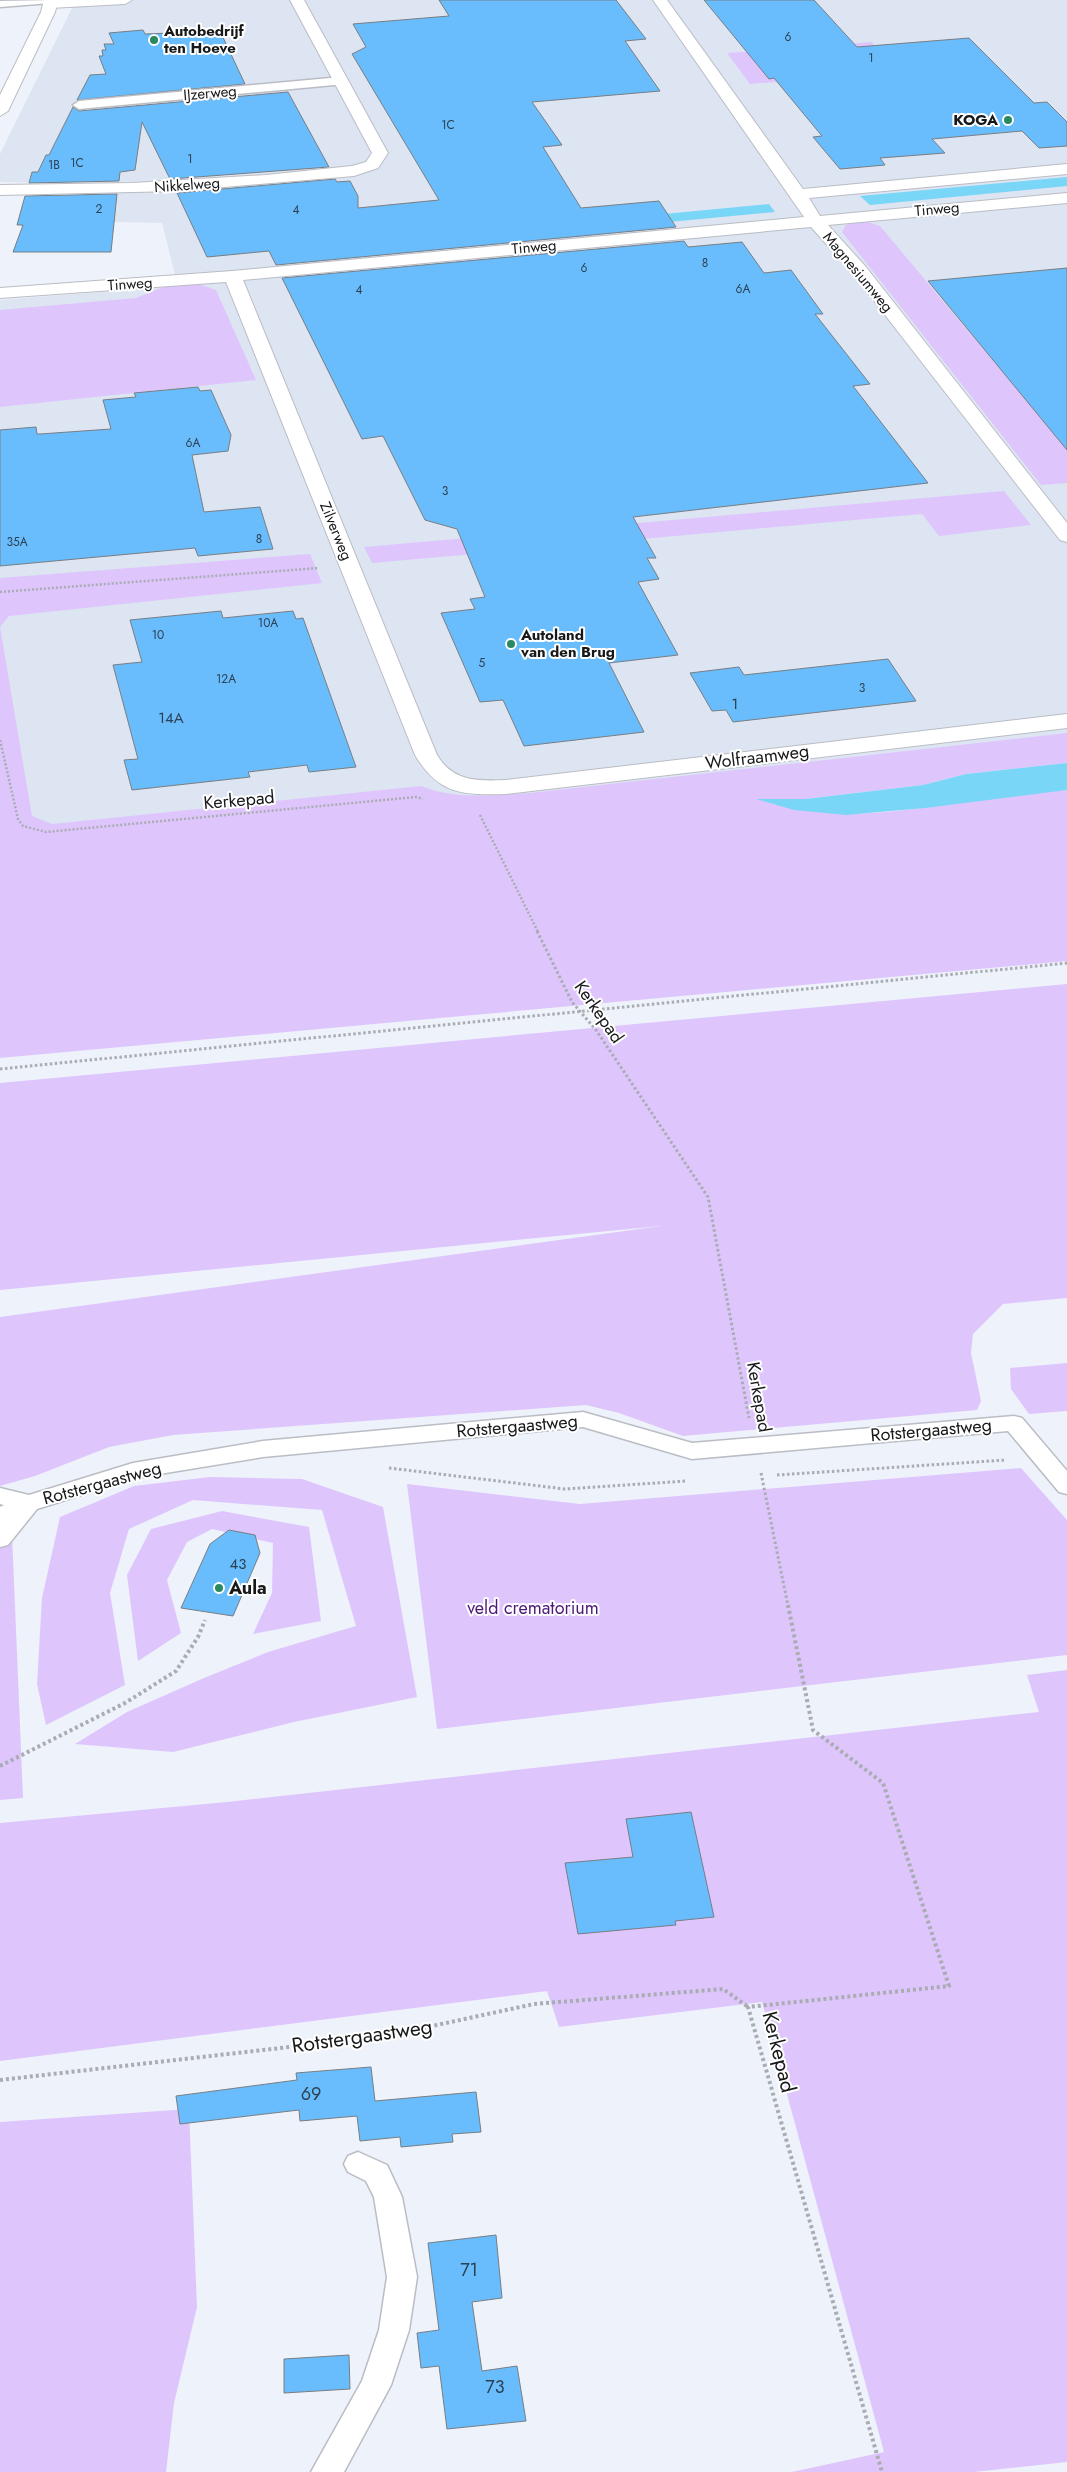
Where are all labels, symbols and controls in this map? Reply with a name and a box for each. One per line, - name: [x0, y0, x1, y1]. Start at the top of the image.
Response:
- place label: Autobedrijf ten Hoeve: [163, 20, 244, 59]
- house number: 6: [785, 28, 792, 46]
- marker: Autobedrijf ten Hoeve: [148, 34, 160, 46]
- house number: 1: [868, 49, 874, 67]
- street label: IJzerweg: [182, 80, 238, 106]
- place label: KOGA: [953, 109, 999, 131]
- marker: KOGA: [1002, 114, 1014, 126]
- house number: 1C: [441, 116, 455, 134]
- house number: 1: [187, 150, 193, 168]
- house number: 1C: [70, 154, 84, 172]
- house number: 1B: [48, 156, 60, 174]
- street label: Nikkelweg: [153, 172, 221, 198]
- street label: Tinweg: [914, 196, 960, 222]
- house number: 2: [96, 200, 103, 218]
- house number: 4: [293, 201, 300, 219]
- street label: Magnesiumweg: [818, 227, 898, 317]
- street label: Tinweg: [511, 234, 557, 260]
- house number: 8: [702, 254, 708, 272]
- house number: 6: [581, 259, 588, 277]
- street label: Tinweg: [107, 271, 153, 297]
- house number: 6A: [736, 280, 750, 298]
- house number: 4: [356, 281, 363, 299]
- house number: 6A: [186, 434, 200, 452]
- house number: 3: [442, 482, 449, 500]
- street label: Zilverweg: [314, 498, 358, 564]
- house number: 8: [256, 530, 262, 548]
- house number: 35A: [6, 533, 28, 551]
- house number: 10A: [258, 614, 278, 632]
- place label: Autoland van den Brug: [520, 624, 615, 663]
- house number: 10: [152, 626, 164, 644]
- marker: Autoland van den Brug: [505, 638, 517, 650]
- house number: 5: [479, 654, 486, 672]
- house number: 12A: [216, 670, 236, 688]
- house number: 3: [859, 679, 866, 697]
- house number: 1: [732, 693, 738, 715]
- house number: 14A: [158, 707, 184, 729]
- street label: Wolfraamweg: [704, 738, 810, 776]
- street label: Kerkepad: [202, 784, 276, 816]
- street label: Kerkepad: [568, 975, 630, 1049]
- street label: Kerkepad: [740, 1360, 778, 1434]
- street label: Rotstergaastweg: [455, 1408, 579, 1444]
- street label: Rotstergaastweg: [869, 1412, 993, 1448]
- street label: Rotstergaastweg: [40, 1455, 164, 1511]
- house number: 43: [230, 1553, 246, 1575]
- place label: Aula: [228, 1575, 267, 1601]
- marker: Aula: [213, 1582, 225, 1594]
- park label: veld crematorium: [467, 1595, 599, 1621]
- street label: Kerkepad: [754, 2008, 804, 2096]
- street label: Rotstergaastweg: [290, 2011, 434, 2061]
- house number: 69: [301, 2081, 321, 2107]
- house number: 71: [460, 2257, 478, 2283]
- house number: 73: [485, 2374, 505, 2400]

